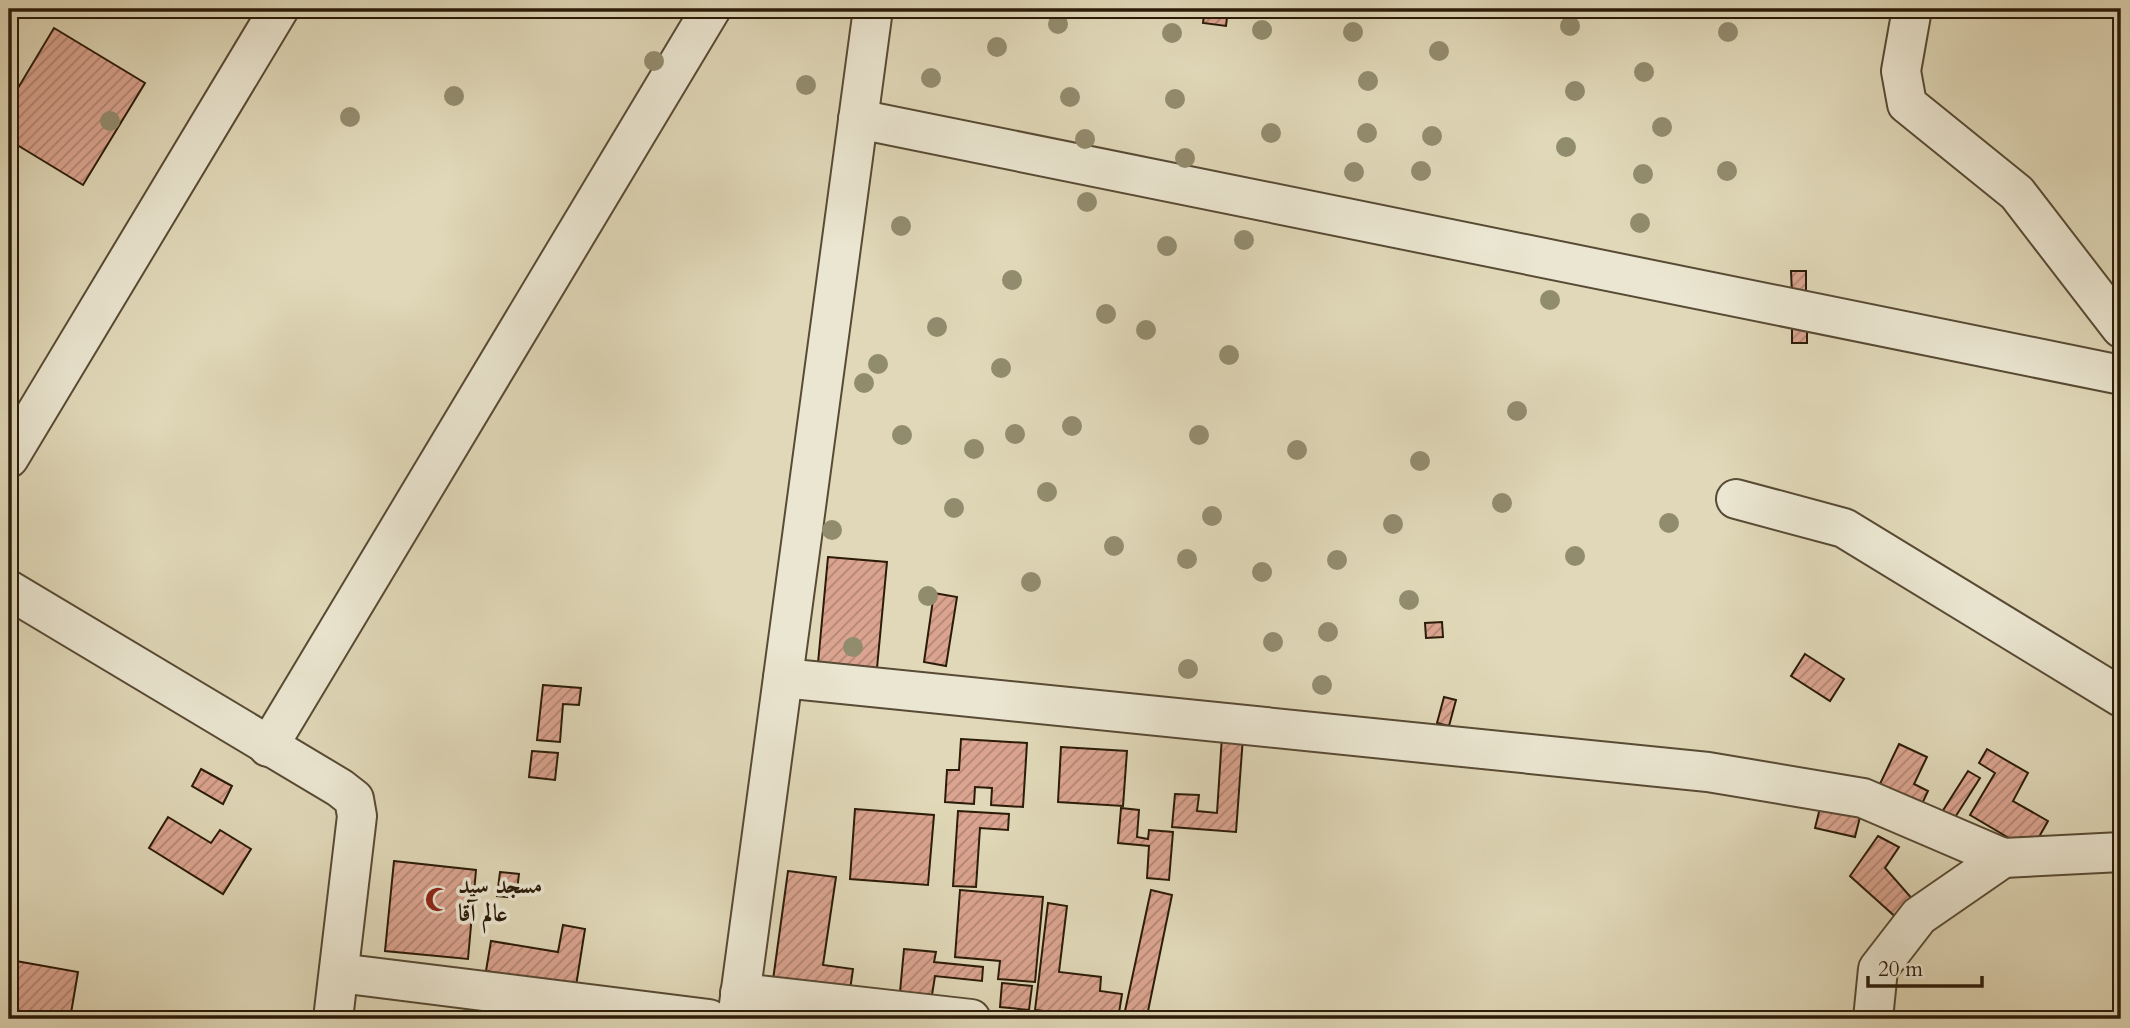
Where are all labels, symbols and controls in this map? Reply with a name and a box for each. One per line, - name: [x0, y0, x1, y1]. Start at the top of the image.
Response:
- place label: مسجد سید عالم آقا: [458, 869, 542, 934]
- mosque icon: مسجد سید عالم آقا: [424, 885, 452, 913]
- scale bar: [1868, 944, 1981, 988]
- text: 20 m: [1878, 955, 1923, 984]

